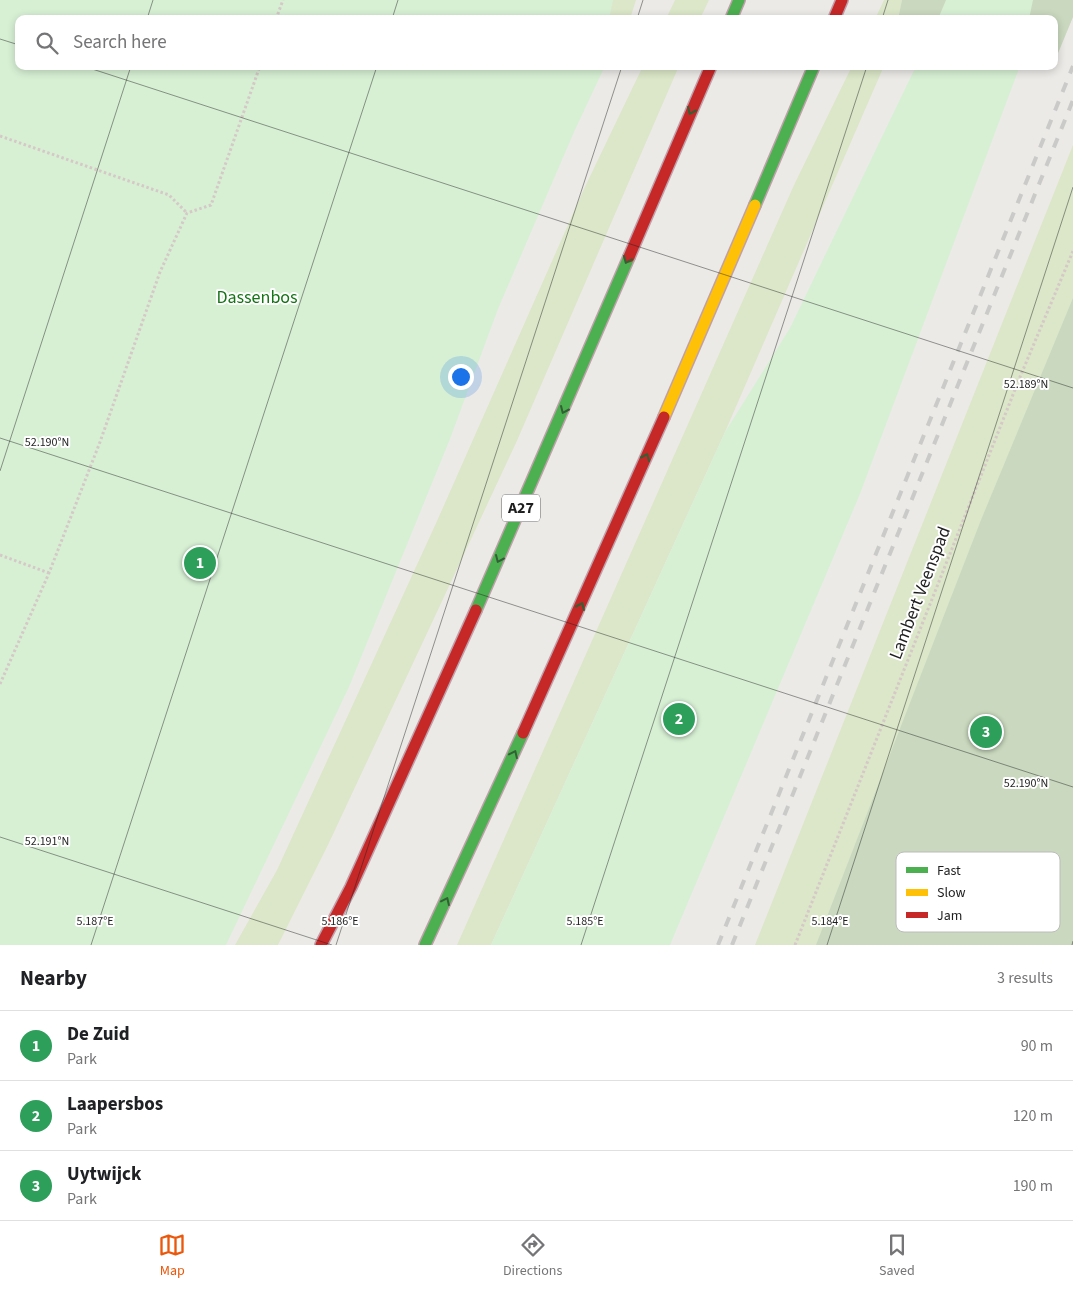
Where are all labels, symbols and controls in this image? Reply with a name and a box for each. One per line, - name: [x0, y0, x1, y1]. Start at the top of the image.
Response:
- search box: [15, 15, 1058, 70]
- icon: search: [33, 29, 61, 57]
- text: Search here: [73, 29, 167, 56]
- one-way arrow: [687, 106, 698, 115]
- one-way arrow: [623, 256, 633, 264]
- park label: Dassenbos: [216, 285, 298, 310]
- your location: [448, 364, 474, 390]
- text: 52.189°N: [1004, 376, 1048, 393]
- one-way arrow: [559, 405, 570, 414]
- text: 52.190°N: [25, 434, 69, 451]
- one-way arrow: [640, 453, 651, 462]
- road number: A27: [502, 494, 540, 522]
- street label: Lambert Veenspad: [883, 523, 957, 663]
- pin: 1: [184, 544, 216, 582]
- one-way arrow: [494, 554, 505, 563]
- one-way arrow: [575, 602, 586, 611]
- pin: 2: [663, 700, 695, 738]
- pin: 3: [970, 713, 1002, 751]
- one-way arrow: [508, 750, 518, 759]
- text: 52.190°N: [1004, 775, 1048, 792]
- text: 52.191°N: [25, 833, 69, 850]
- legend: [896, 852, 1060, 932]
- text: Fast: [937, 861, 961, 881]
- text: Slow: [937, 883, 966, 903]
- one-way arrow: [439, 897, 450, 906]
- text: Jam: [937, 906, 962, 926]
- text: 5.187°E: [76, 913, 114, 930]
- text: 5.186°E: [321, 913, 359, 930]
- text: 5.185°E: [566, 913, 604, 930]
- text: 5.184°E: [811, 913, 849, 930]
- text: Nearby: [20, 963, 87, 993]
- text: 3 results: [997, 967, 1053, 989]
- text: De Zuid: [67, 1021, 130, 1048]
- text: 1: [32, 1035, 40, 1057]
- text: 90 m: [1021, 1035, 1053, 1057]
- text: Park: [67, 1048, 97, 1070]
- text: Laapersbos: [67, 1091, 163, 1118]
- text: 2: [32, 1105, 40, 1127]
- text: 120 m: [1013, 1105, 1053, 1127]
- text: Park: [67, 1118, 97, 1140]
- text: Uytwijck: [67, 1161, 141, 1188]
- text: 3: [32, 1175, 40, 1197]
- text: 190 m: [1013, 1175, 1053, 1197]
- text: Park: [67, 1188, 97, 1210]
- tab: Map: [158, 1231, 186, 1281]
- tab: Directions: [503, 1231, 562, 1281]
- tab: Saved: [879, 1231, 915, 1281]

